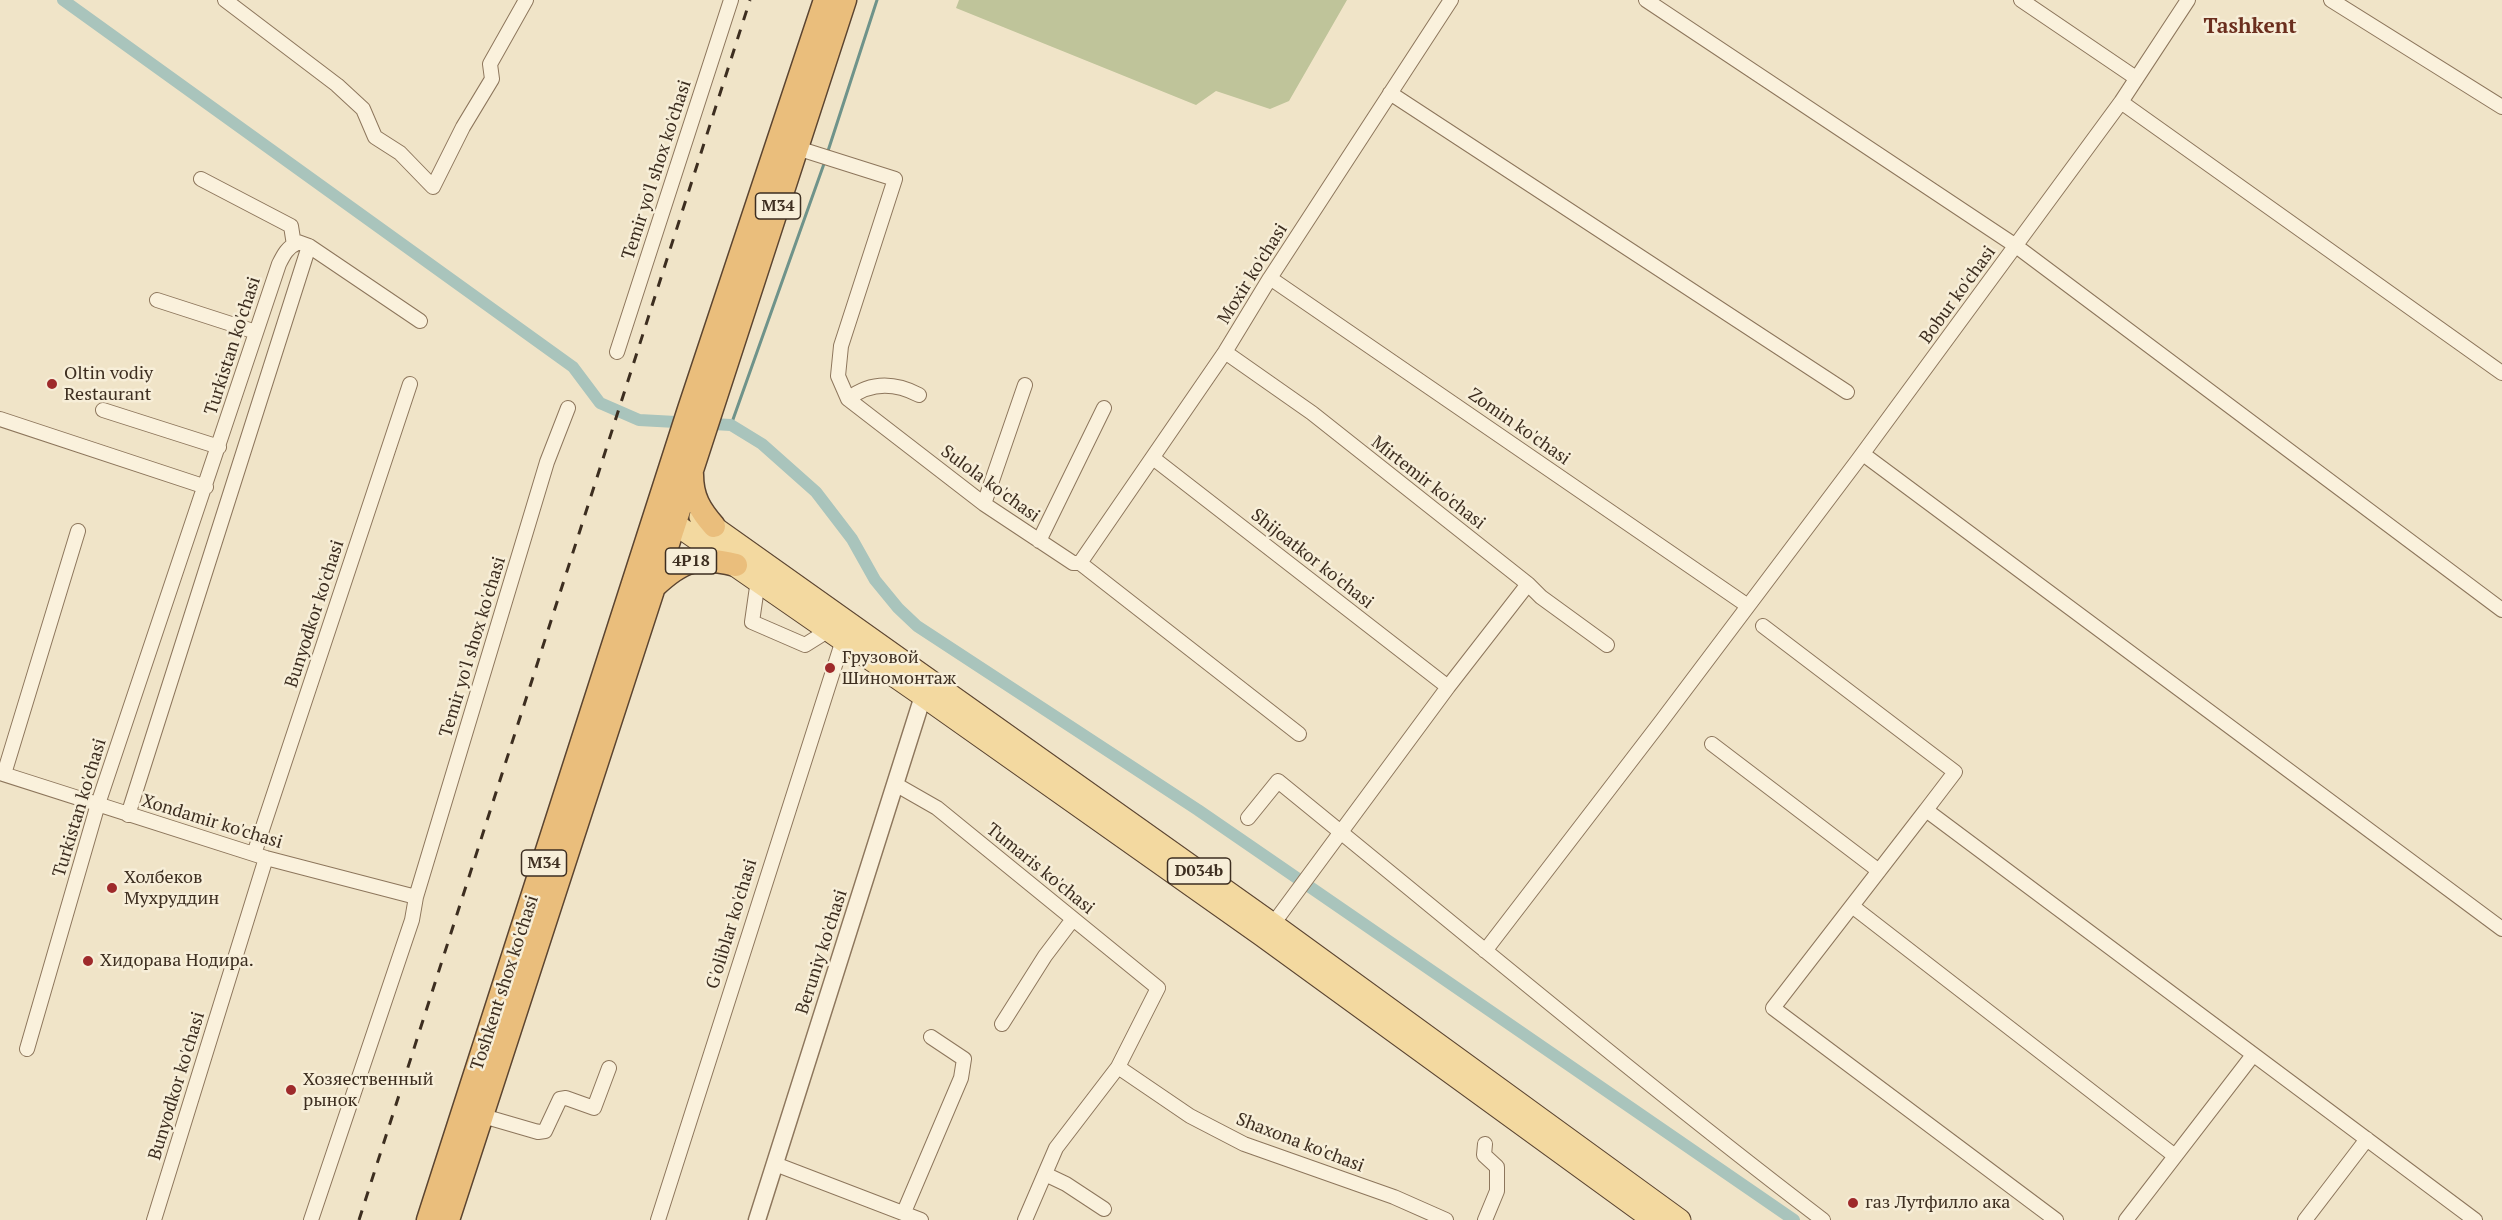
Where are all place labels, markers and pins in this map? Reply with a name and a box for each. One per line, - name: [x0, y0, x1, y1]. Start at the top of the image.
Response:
- place label: Oltin vodiy Restaurant: [64, 363, 153, 406]
- marker: Oltin vodiy Restaurant: [45, 377, 59, 391]
- place label: Грузовой Шиномонтаж: [842, 647, 956, 690]
- marker: Грузовой Шиномонтаж: [823, 661, 837, 675]
- place label: Холбеков Мухруддин: [124, 867, 219, 910]
- marker: Холбеков Мухруддин: [105, 881, 119, 895]
- place label: Хидорава Нодира.: [100, 950, 254, 972]
- marker: Хидорава Нодира.: [81, 954, 95, 968]
- place label: Хозяественный рынок: [303, 1069, 434, 1112]
- marker: Хозяественный рынок: [284, 1083, 298, 1097]
- place label: газ Лутфилло ака: [1865, 1192, 2010, 1214]
- marker: газ Лутфилло ака: [1846, 1196, 1860, 1210]

